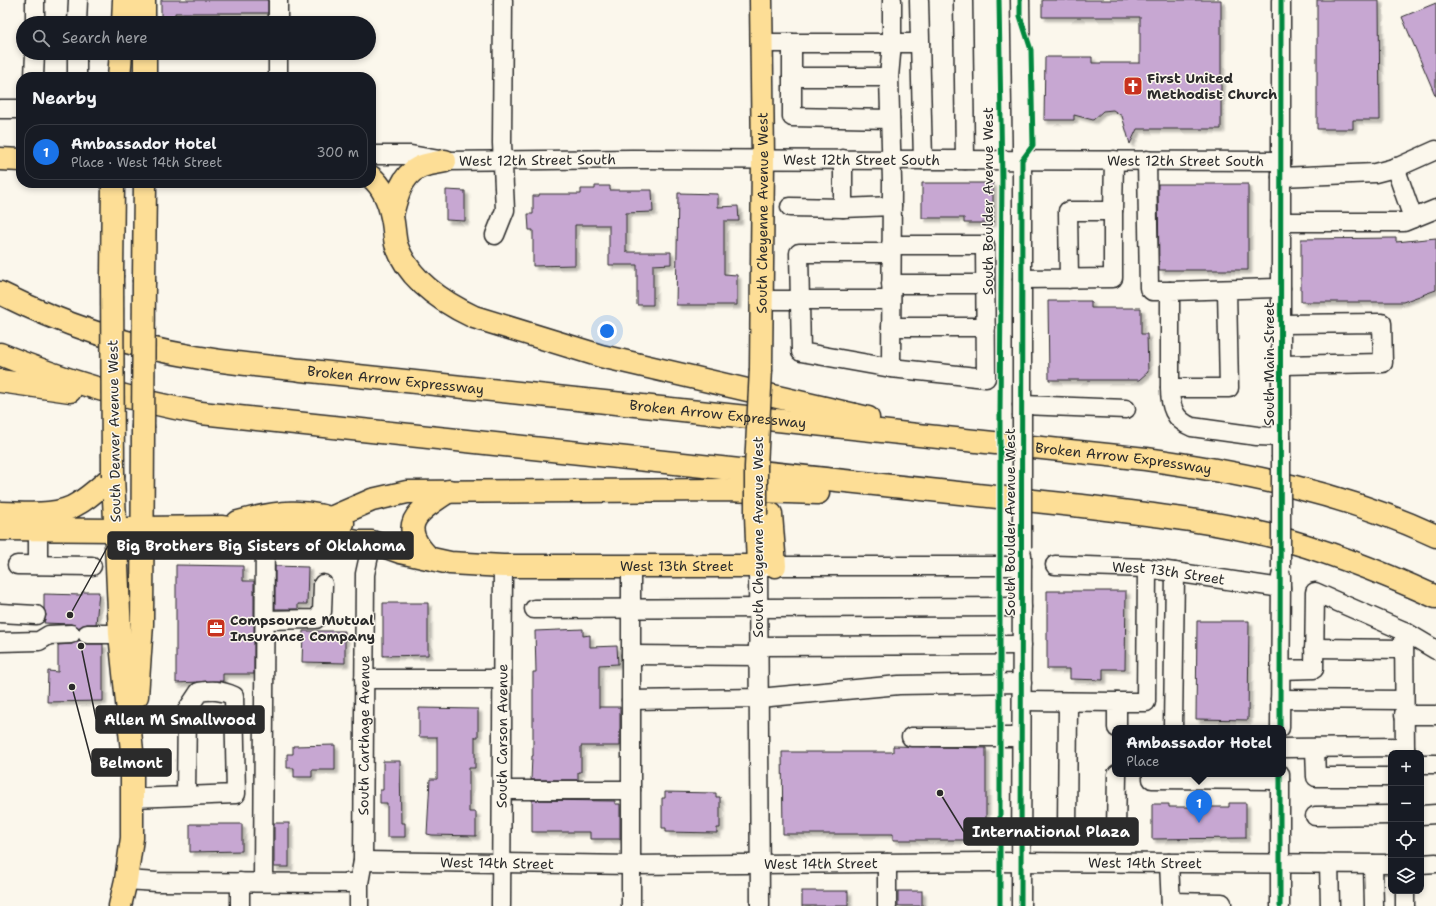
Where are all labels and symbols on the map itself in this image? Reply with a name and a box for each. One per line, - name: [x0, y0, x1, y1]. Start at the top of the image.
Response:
- place label: First United Methodist Church: [1147, 69, 1277, 103]
- church icon: First United Methodist Church: [1122, 75, 1144, 97]
- street label: South Boulder Avenue West: [979, 107, 997, 295]
- street label: South Cheyenne Avenue West: [753, 112, 772, 314]
- street label: West 12th Street South: [459, 150, 616, 170]
- street label: West 12th Street South: [783, 150, 940, 169]
- street label: West 12th Street South: [1107, 151, 1264, 170]
- street label: South Main Street: [1260, 302, 1278, 426]
- your location: [597, 321, 617, 341]
- street label: South Denver Avenue West: [103, 340, 125, 522]
- street label: Broken Arrow Expressway: [306, 362, 485, 398]
- street label: Broken Arrow Expressway: [628, 396, 807, 432]
- street label: South Boulder Avenue West: [1001, 428, 1019, 616]
- street label: South Cheyenne Avenue West: [749, 436, 767, 638]
- street label: Broken Arrow Expressway: [1034, 438, 1213, 478]
- callout: Big Brothers Big Sisters of Oklahoma: [108, 532, 413, 559]
- text: Big Brothers Big Sisters of Oklahoma: [116, 536, 406, 556]
- street label: West 13th Street: [620, 557, 734, 575]
- street label: West 13th Street: [1112, 558, 1226, 589]
- place label: Compsource Mutual Insurance Company: [230, 611, 375, 645]
- office icon: Compsource Mutual Insurance Company: [205, 617, 227, 639]
- street label: South Carthage Avenue: [354, 655, 373, 816]
- street label: South Carson Avenue: [493, 664, 511, 808]
- callout: Allen M Smallwood: [96, 706, 264, 733]
- text: Allen M Smallwood: [104, 710, 256, 730]
- callout: Belmont: [92, 749, 171, 776]
- text: Belmont: [99, 753, 163, 773]
- pin: 1: [1186, 790, 1212, 823]
- callout: International Plaza: [964, 818, 1138, 845]
- text: International Plaza: [972, 822, 1131, 842]
- street label: West 14th Street: [440, 853, 554, 873]
- street label: West 14th Street: [1088, 853, 1202, 872]
- street label: West 14th Street: [764, 854, 878, 873]

